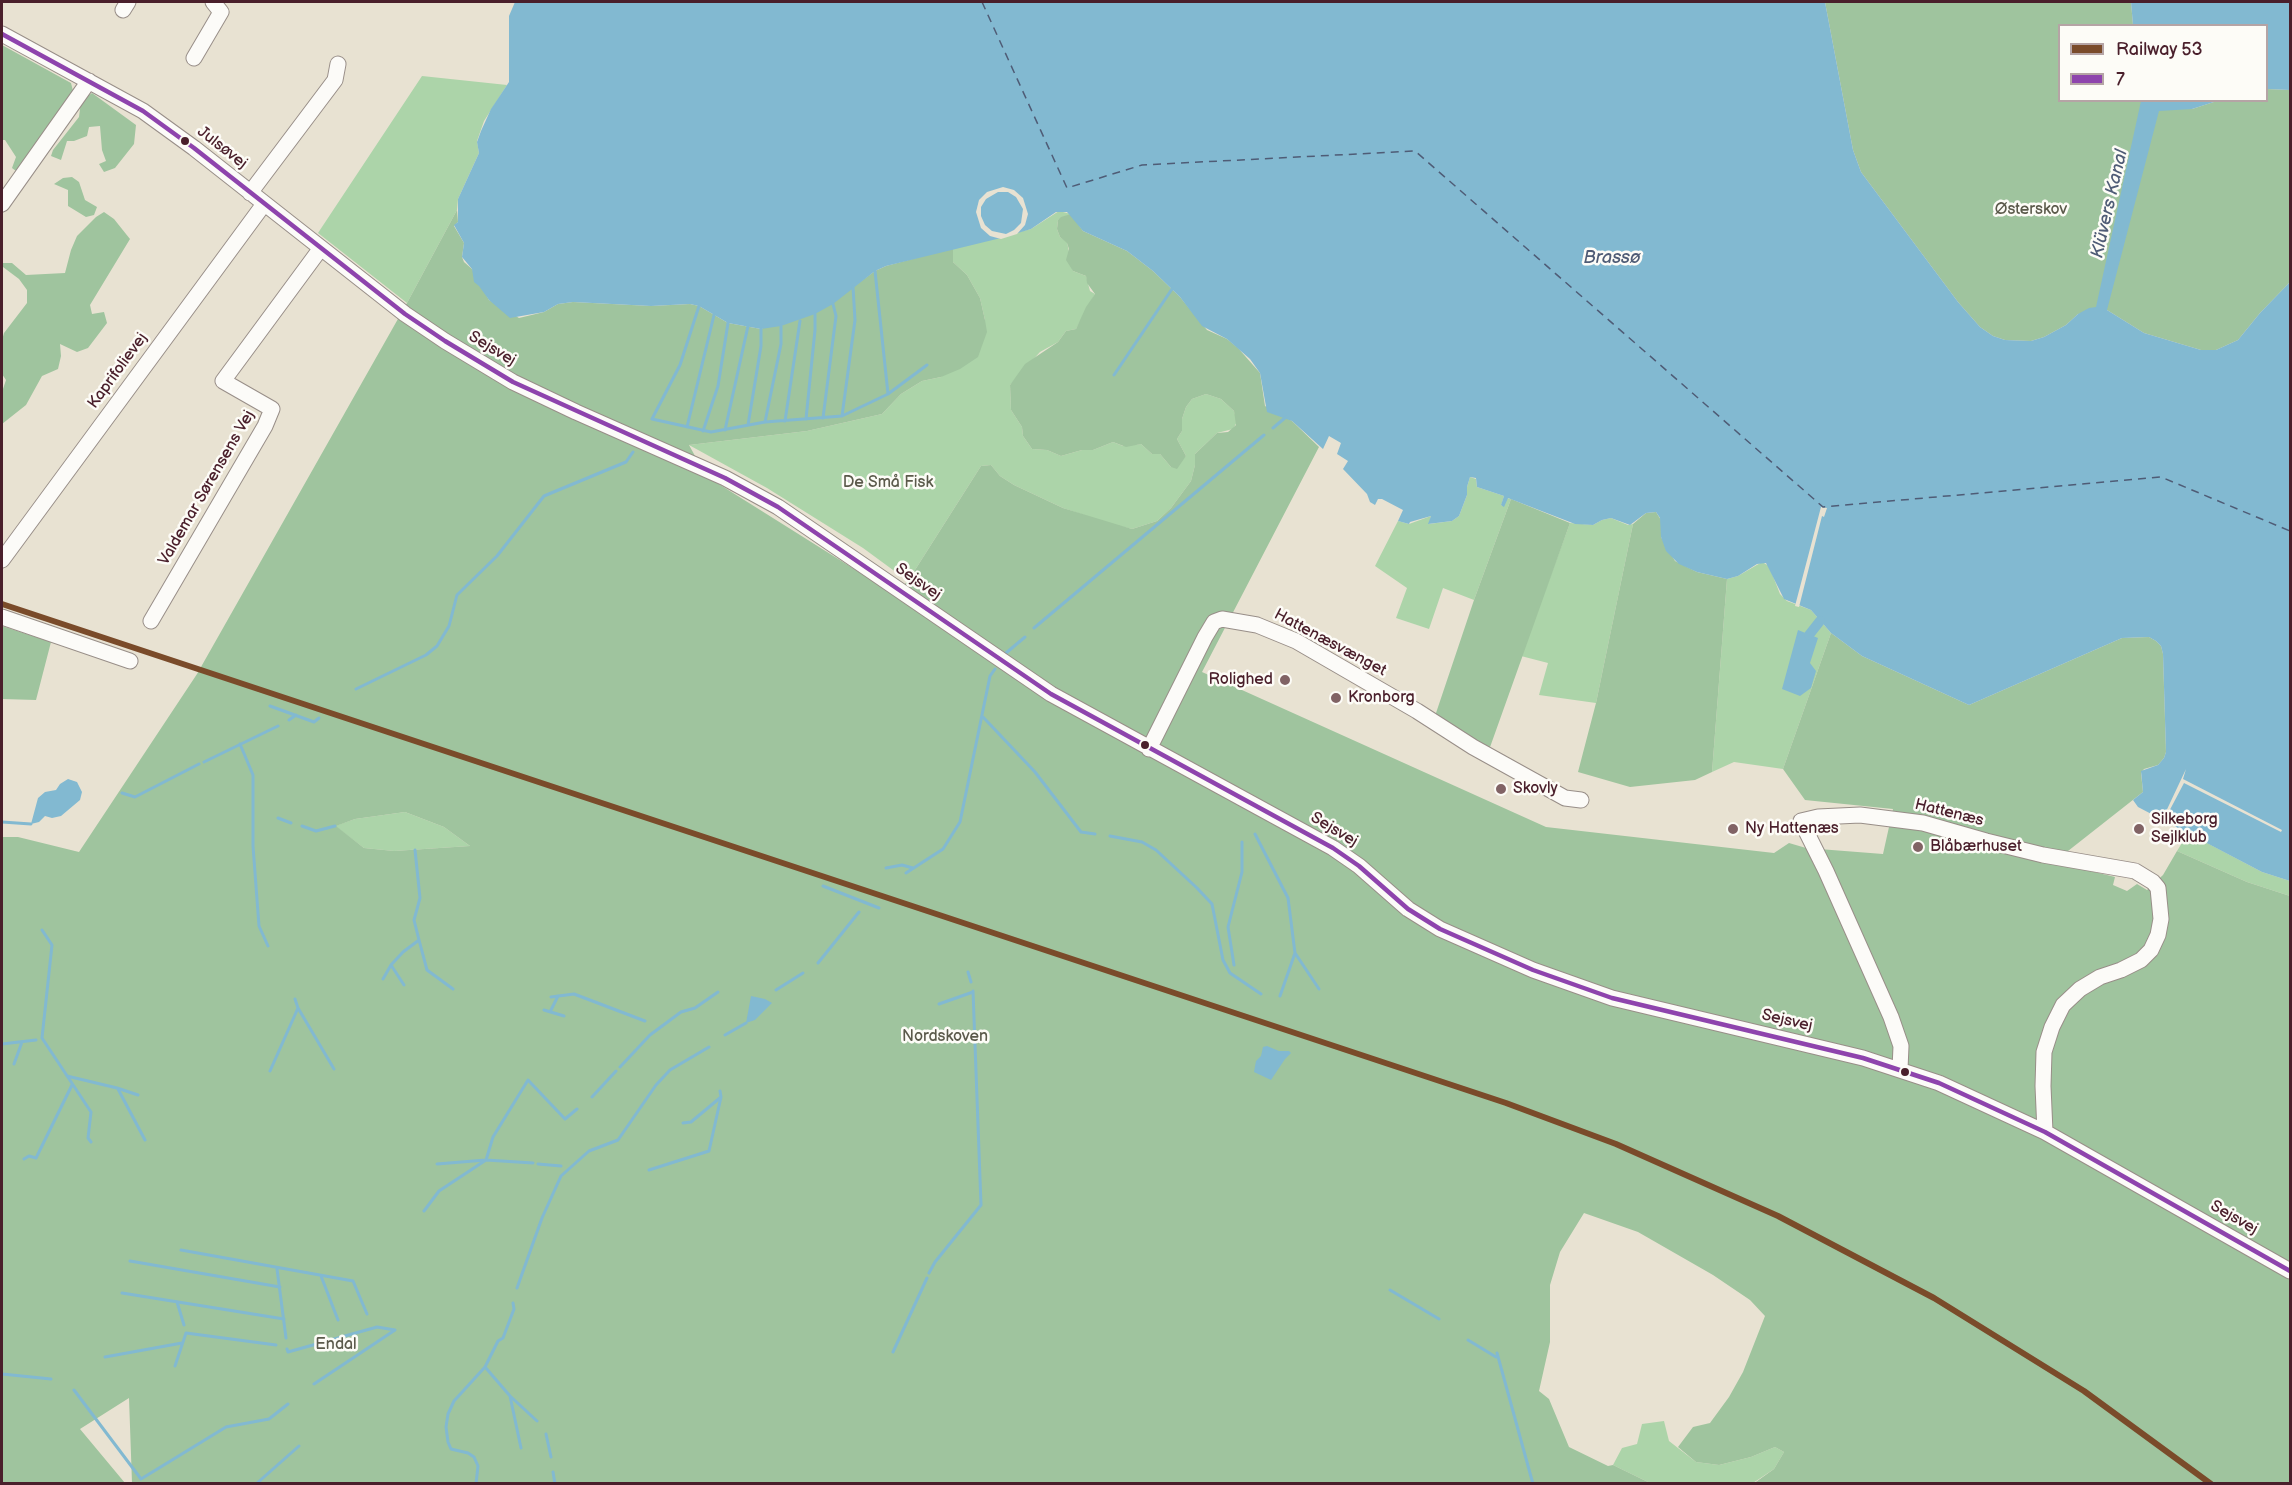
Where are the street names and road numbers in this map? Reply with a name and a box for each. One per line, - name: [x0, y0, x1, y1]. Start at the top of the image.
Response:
- street label: Julsøvej: [193, 122, 251, 174]
- street label: Sejsvej: [465, 327, 519, 371]
- street label: Kaprifolievej: [84, 329, 152, 413]
- street label: Valdemar Sørensens Vej: [155, 407, 259, 569]
- street label: Sejsvej: [891, 559, 945, 605]
- street label: Hattenæsvænget: [1271, 605, 1389, 681]
- street label: Hattenæs: [1913, 795, 1985, 831]
- street label: Sejsvej: [1307, 808, 1361, 852]
- street label: Sejsvej: [1760, 1006, 1814, 1036]
- street label: Sejsvej: [2207, 1197, 2261, 1239]

